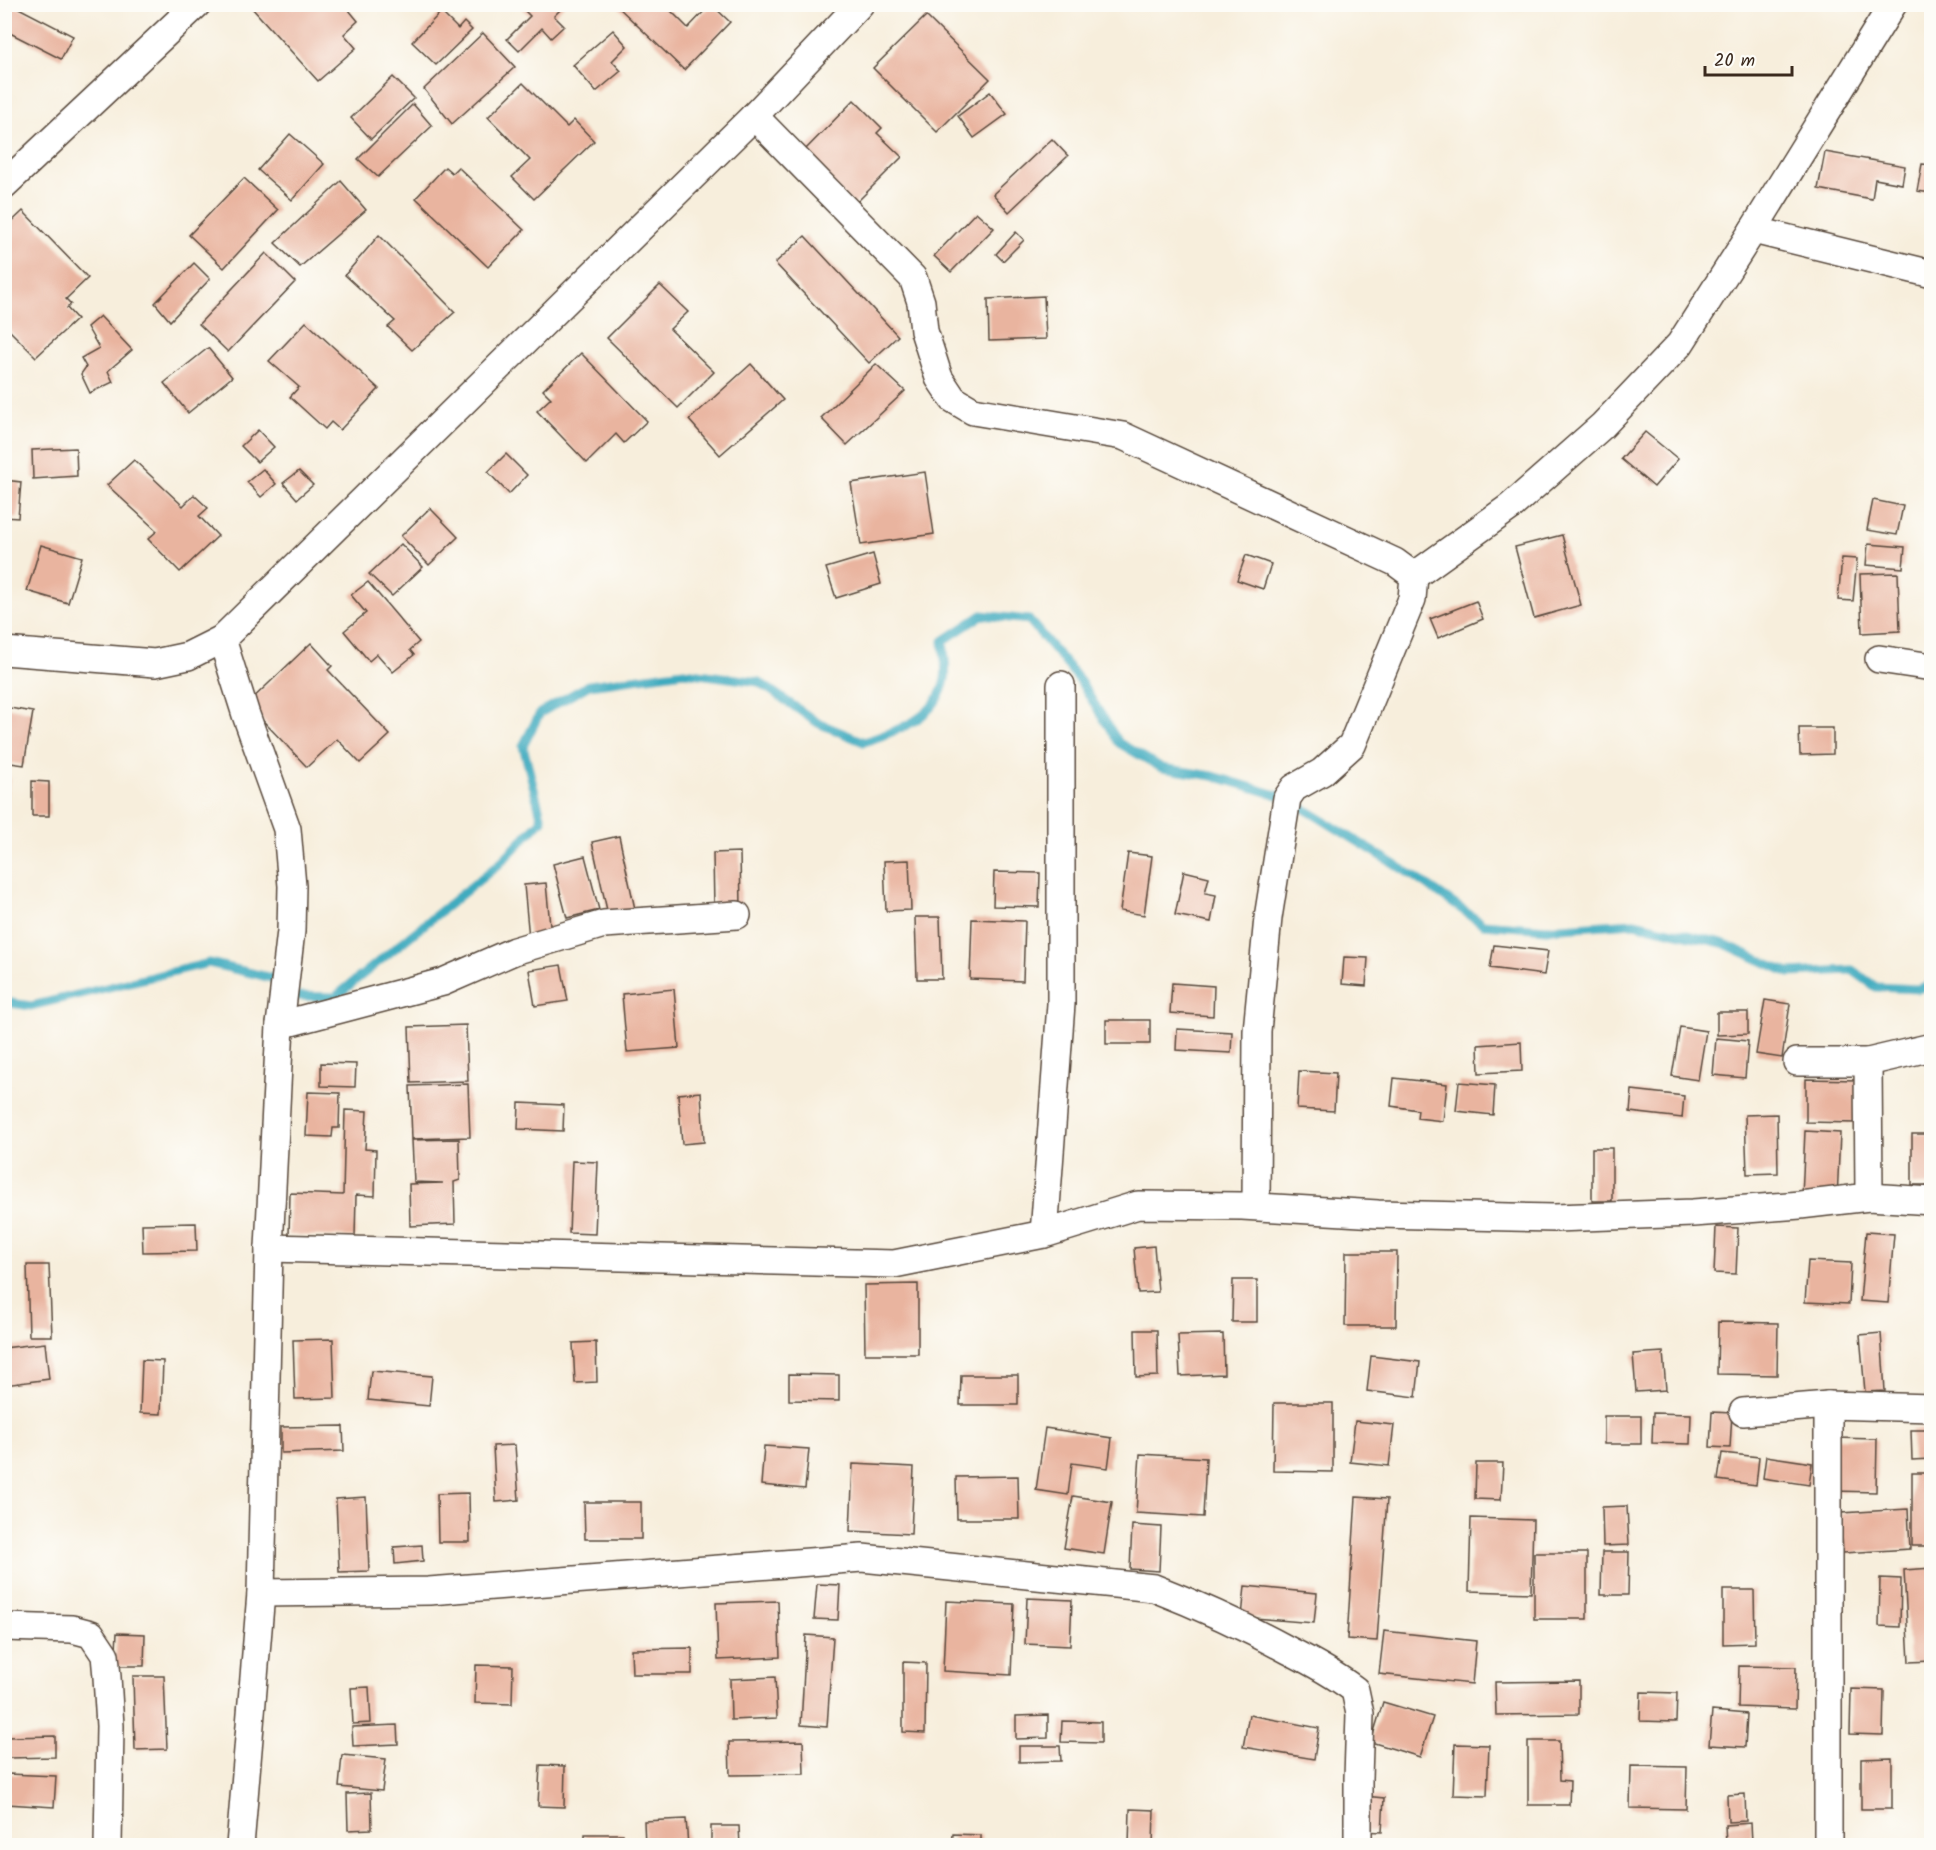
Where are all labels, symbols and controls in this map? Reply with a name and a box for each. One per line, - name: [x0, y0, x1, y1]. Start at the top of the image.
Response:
- scale bar: [1705, 39, 1792, 77]
- text: 20 m: [1714, 47, 1755, 76]

